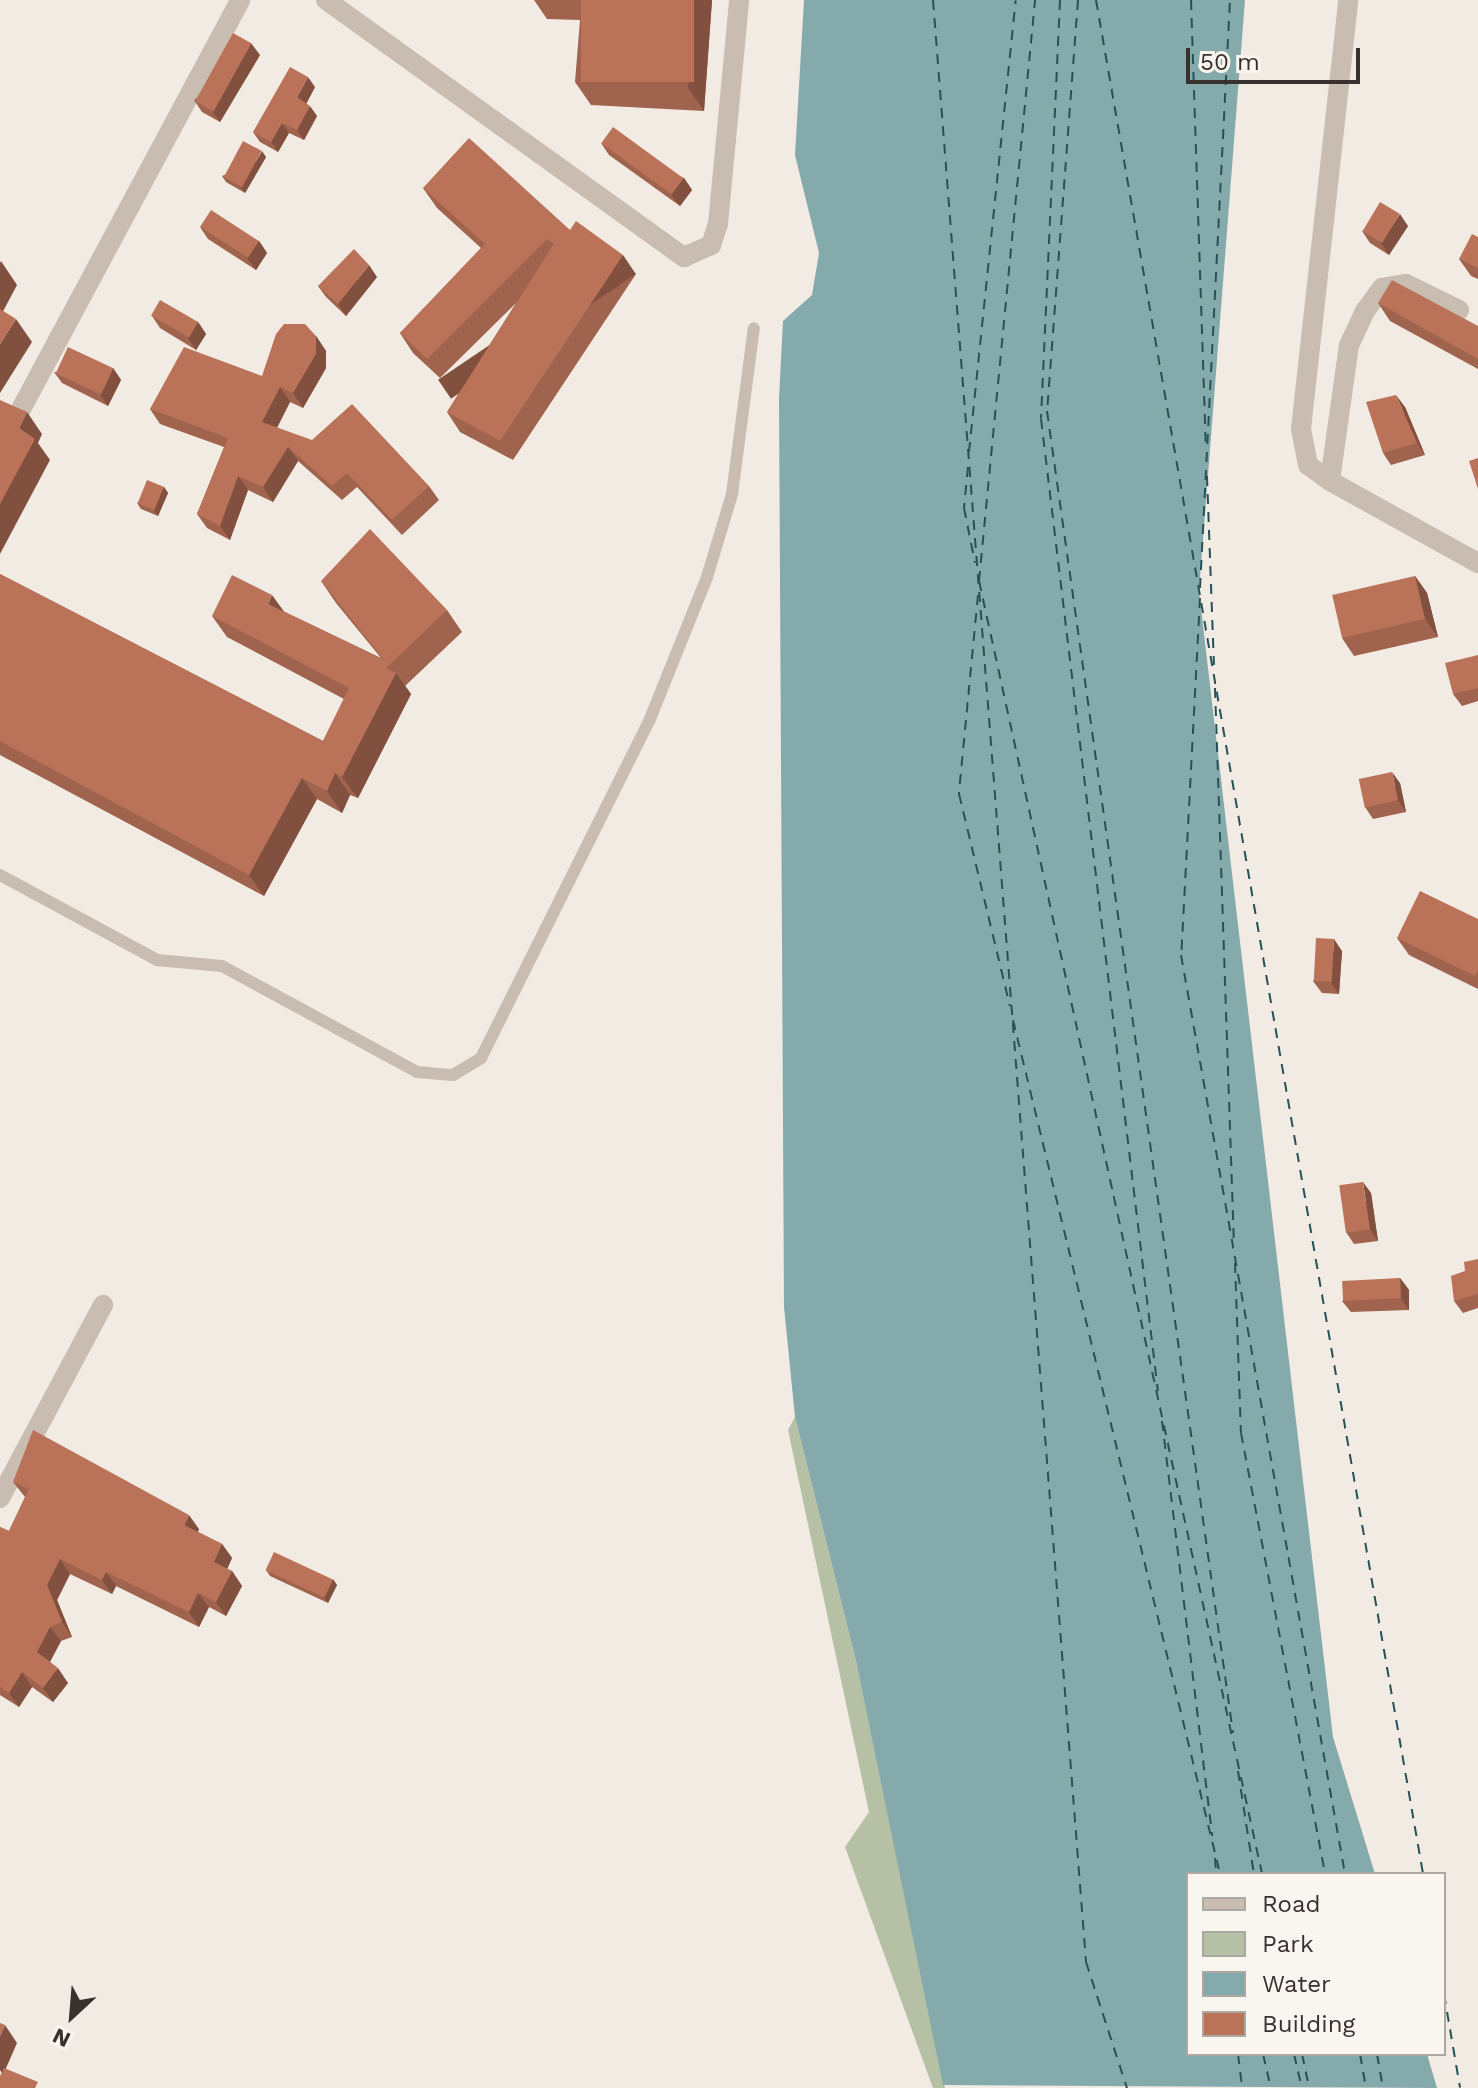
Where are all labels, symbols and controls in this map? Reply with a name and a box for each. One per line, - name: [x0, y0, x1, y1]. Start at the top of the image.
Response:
- scale bar: [1190, 32, 1364, 82]
- text: 50 m: [1200, 48, 1260, 76]
- legend: [1186, 1872, 1446, 2056]
- text: Road: [1262, 1890, 1321, 1918]
- text: Park: [1262, 1930, 1314, 1958]
- text: Water: [1262, 1970, 1331, 1998]
- north arrow: [32, 1976, 112, 2056]
- text: Building: [1262, 2010, 1355, 2038]
- text: N: [48, 2023, 74, 2053]

